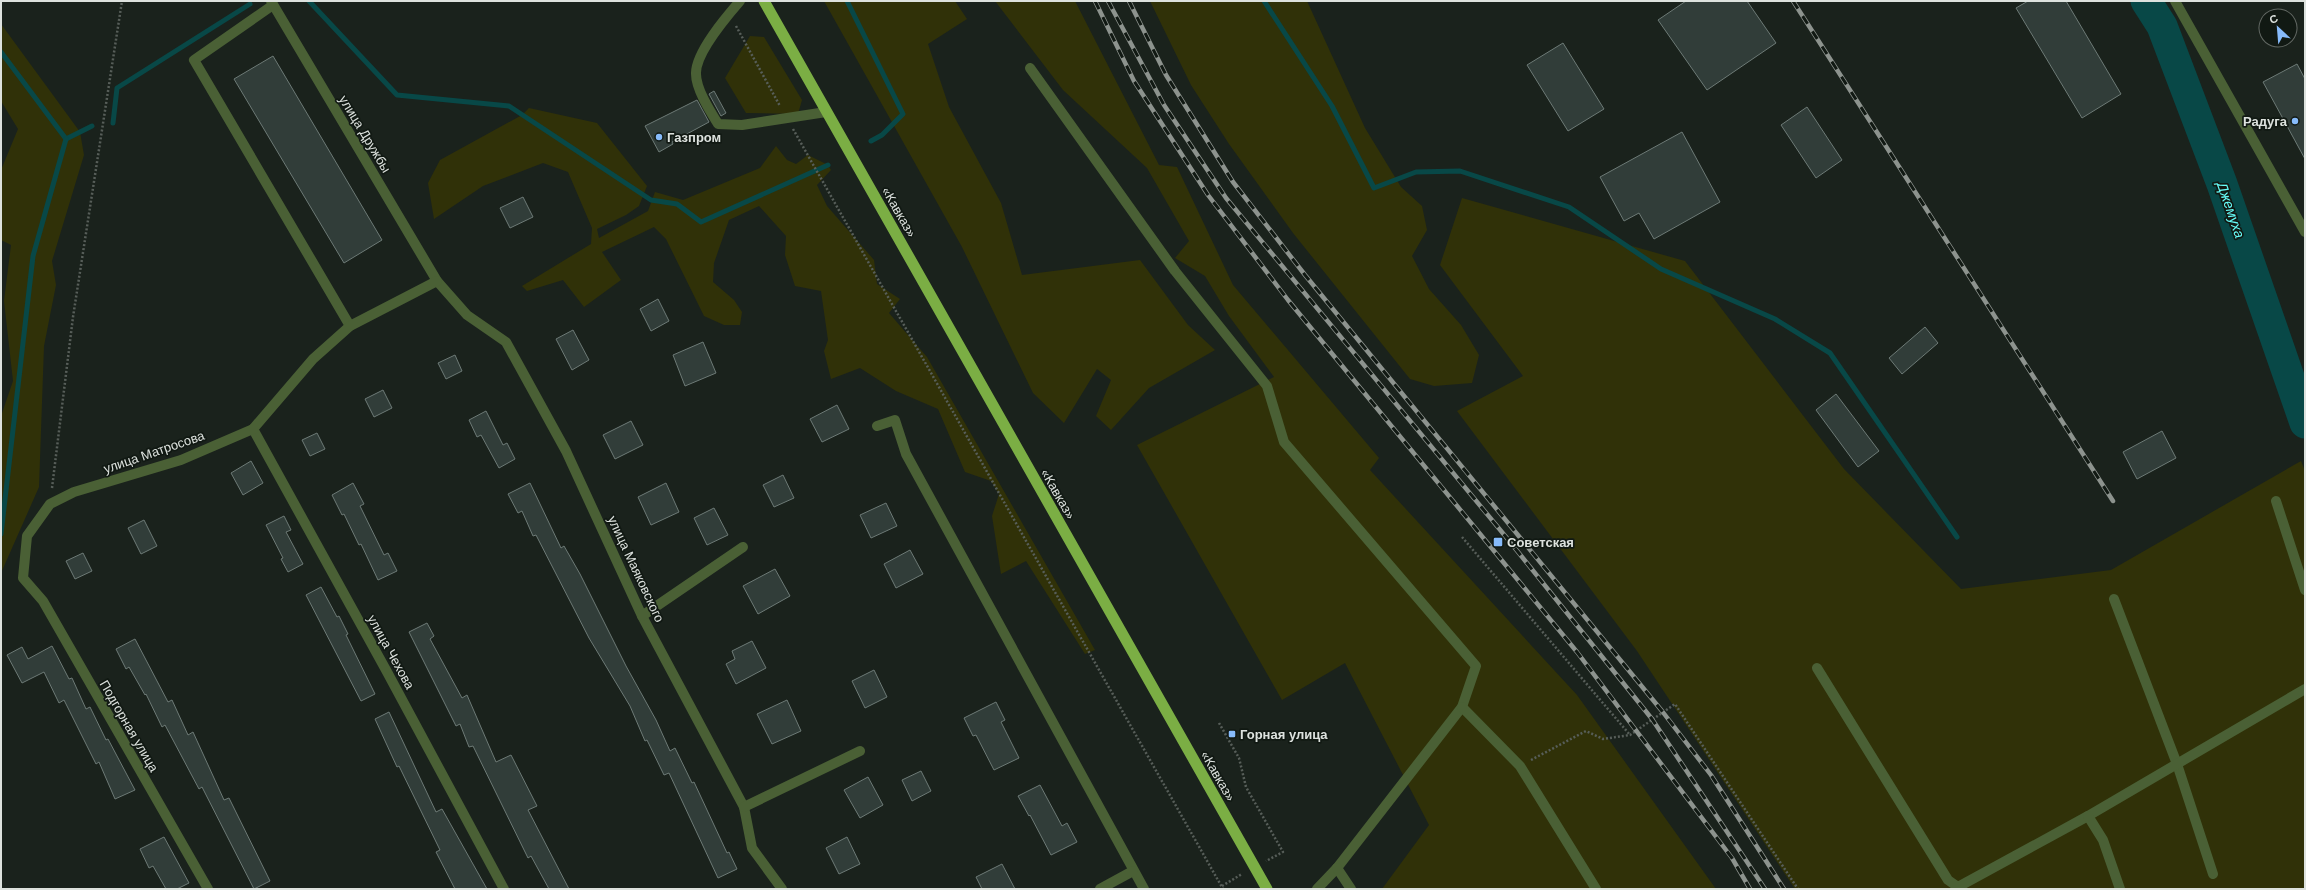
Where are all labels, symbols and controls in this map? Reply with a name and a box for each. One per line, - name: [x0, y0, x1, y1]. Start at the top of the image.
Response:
- north arrow: [2258, 8, 2298, 48]
- text: С: [2267, 12, 2280, 26]
- street label: улица Дружбы: [336, 93, 394, 175]
- place label: Радуга: [2243, 114, 2288, 129]
- marker: Радуга: [2290, 116, 2300, 126]
- place label: Газпром: [667, 130, 721, 145]
- marker: Газпром: [654, 132, 664, 142]
- water label: Джемуха: [2213, 178, 2248, 240]
- street label: «Кавказ»: [879, 184, 919, 240]
- street label: улица Матросова: [102, 427, 207, 476]
- street label: «Кавказ»: [1038, 466, 1078, 522]
- street label: улица Маяковского: [605, 513, 667, 625]
- place label: Советская: [1507, 535, 1574, 550]
- marker: Советская: [1492, 536, 1504, 548]
- street label: улица Чехова: [364, 612, 418, 692]
- street label: Подгорная улица: [97, 677, 162, 775]
- place label: Горная улица: [1240, 727, 1328, 742]
- marker: Горная улица: [1227, 729, 1237, 739]
- street label: «Кавказ»: [1198, 748, 1238, 804]

